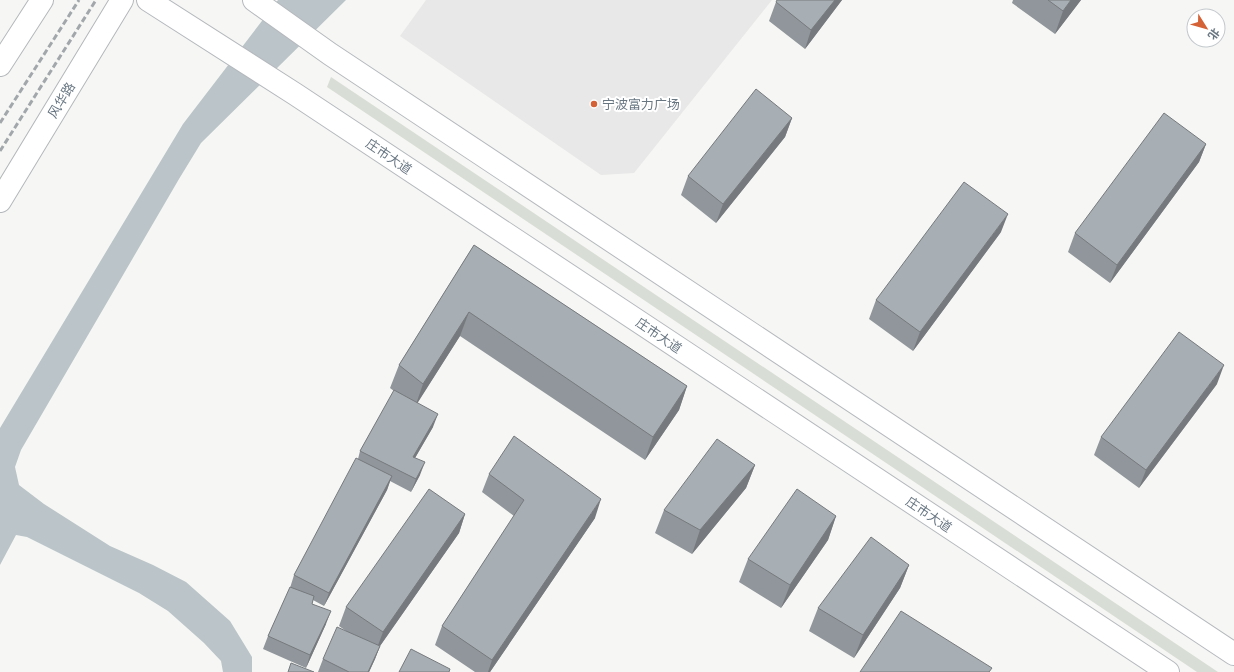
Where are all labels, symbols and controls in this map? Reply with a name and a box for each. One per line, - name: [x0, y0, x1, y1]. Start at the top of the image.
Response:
- north arrow: [1186, 8, 1226, 48]
- text: 北: [1205, 25, 1223, 43]
- street label: 风华路: [44, 79, 78, 121]
- place label: 宁波富力广场: [602, 96, 680, 112]
- marker: 宁波富力广场: [589, 99, 599, 109]
- street label: 庄市大道: [363, 135, 415, 177]
- street label: 庄市大道: [633, 314, 685, 356]
- street label: 庄市大道: [903, 493, 955, 535]

